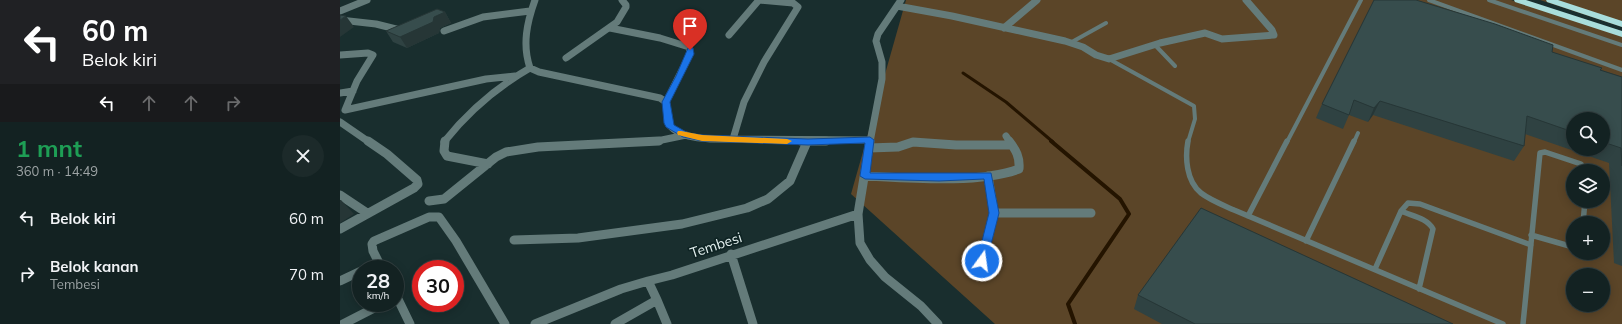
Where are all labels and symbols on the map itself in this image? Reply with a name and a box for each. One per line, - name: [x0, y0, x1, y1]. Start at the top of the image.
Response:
- pin: [673, 9, 707, 50]
- street label: Tembesi: [688, 228, 744, 262]
- position arrow: [961, 240, 1003, 282]
- speed limit sign: 30: [412, 260, 464, 312]

